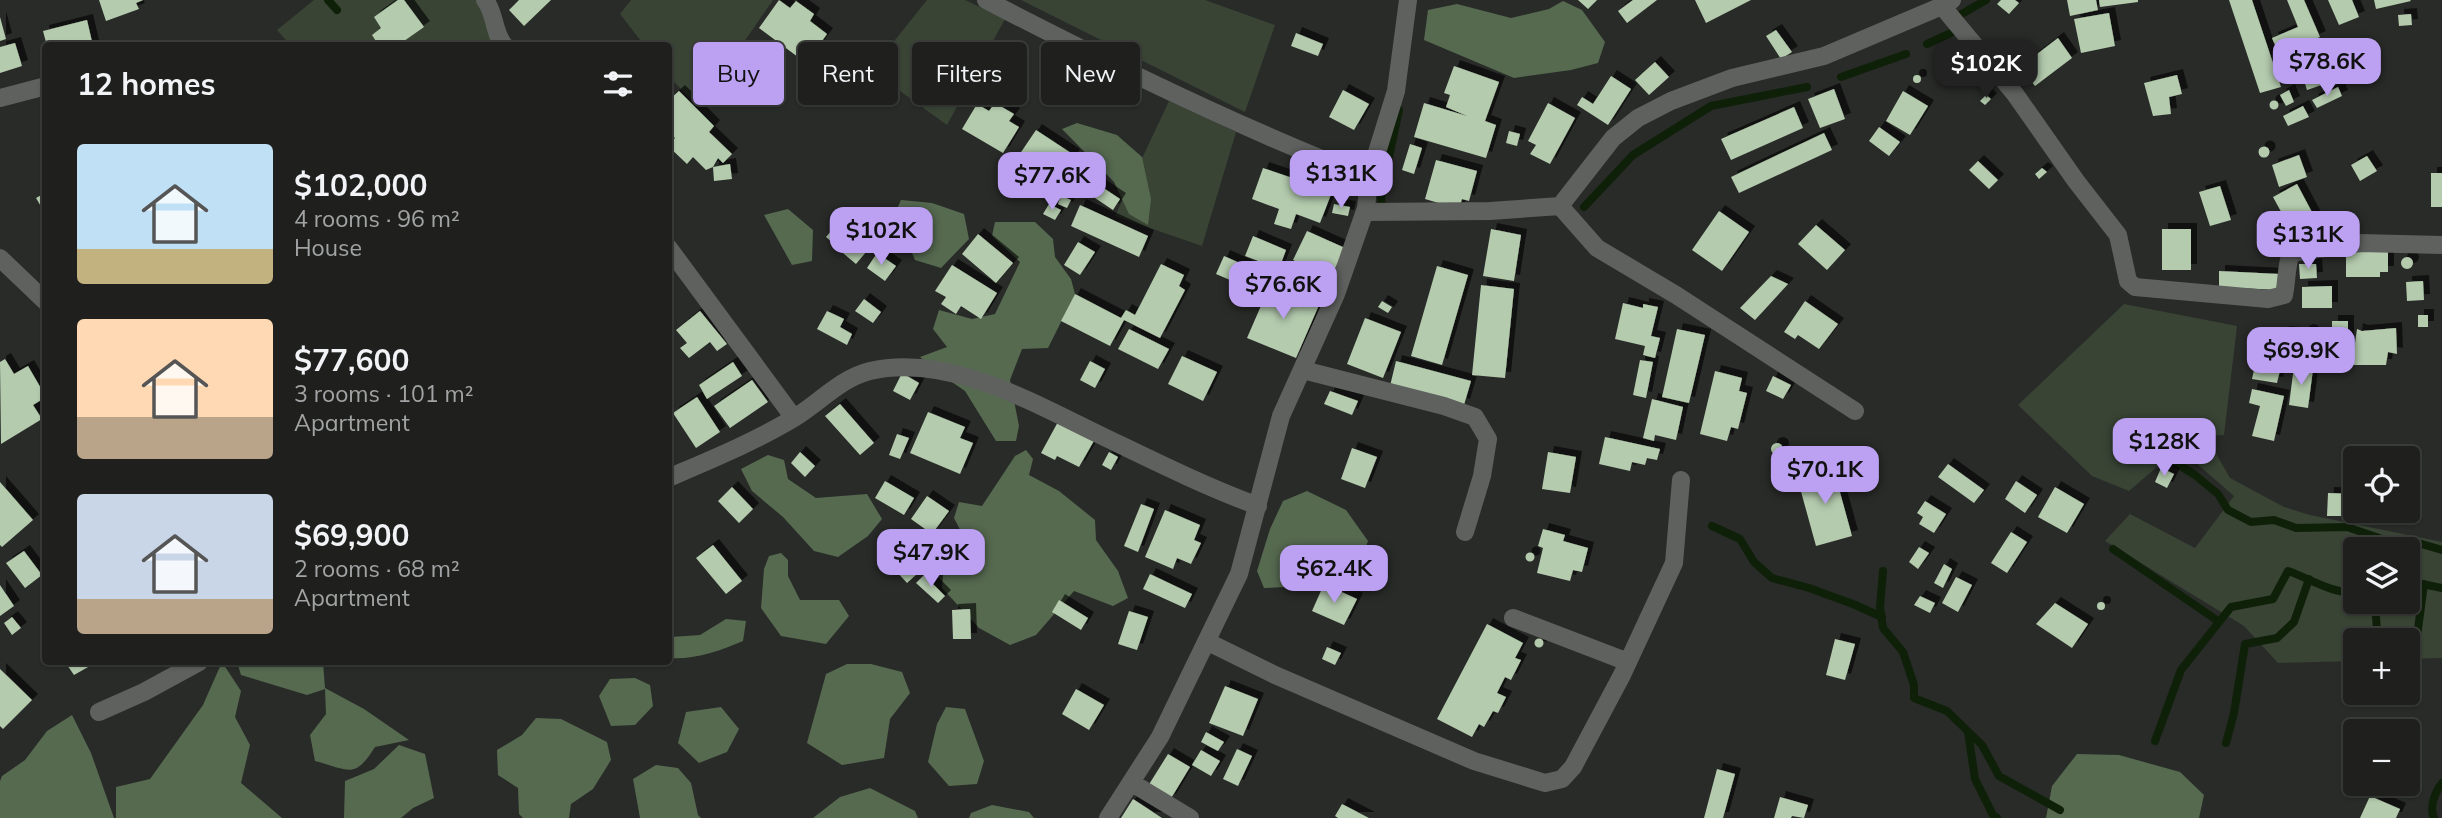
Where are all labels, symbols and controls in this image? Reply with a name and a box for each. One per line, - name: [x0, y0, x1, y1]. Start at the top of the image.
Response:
- pin: $78.6K: [2270, 38, 2384, 98]
- pin: $102K: [1937, 41, 2035, 100]
- chip: Buy: [693, 42, 784, 105]
- chip: Rent: [798, 42, 898, 105]
- chip: Filters: [912, 42, 1027, 105]
- chip: New: [1041, 42, 1140, 105]
- text: $78.6K: [2289, 46, 2365, 75]
- text: $102K: [1951, 48, 2021, 77]
- text: 12 homes: [77, 65, 216, 103]
- icon: filters: [599, 65, 637, 103]
- pin: $131K: [1292, 150, 1390, 210]
- pin: $77.6K: [995, 152, 1109, 212]
- text: $131K: [1306, 158, 1376, 187]
- text: $77.6K: [1014, 160, 1090, 189]
- text: $102,000: [294, 166, 427, 204]
- icon: home: [133, 172, 217, 256]
- text: 4 rooms · 96 m²: [294, 204, 460, 233]
- pin: $102K: [832, 208, 930, 267]
- pin: $131K: [2259, 212, 2357, 271]
- text: $102K: [846, 215, 916, 244]
- text: $131K: [2273, 219, 2343, 248]
- text: House: [294, 233, 362, 262]
- pin: $76.6K: [1226, 262, 1340, 321]
- text: $76.6K: [1245, 269, 1321, 298]
- pin: $69.9K: [2244, 328, 2358, 387]
- text: $69.9K: [2263, 335, 2339, 364]
- text: $77,600: [294, 341, 409, 379]
- icon: home: [133, 347, 217, 431]
- text: 3 rooms · 101 m²: [294, 379, 474, 408]
- text: Apartment: [294, 408, 410, 437]
- pin: $128K: [2115, 419, 2213, 478]
- text: $128K: [2129, 426, 2199, 455]
- map controls: [2343, 446, 2420, 796]
- button: locate: [2343, 446, 2420, 523]
- pin: $70.1K: [1768, 447, 1882, 506]
- text: $70.1K: [1787, 454, 1863, 483]
- text: $69,900: [294, 516, 409, 554]
- icon: home: [133, 522, 217, 606]
- pin: $47.9K: [874, 530, 988, 589]
- text: $47.9K: [893, 537, 969, 566]
- button: layers: [2343, 537, 2420, 614]
- pin: $62.4K: [1277, 546, 1391, 605]
- text: $62.4K: [1296, 553, 1372, 582]
- text: 2 rooms · 68 m²: [294, 554, 460, 583]
- text: Apartment: [294, 583, 410, 612]
- button: +: [2343, 628, 2420, 705]
- button: −: [2343, 719, 2420, 796]

